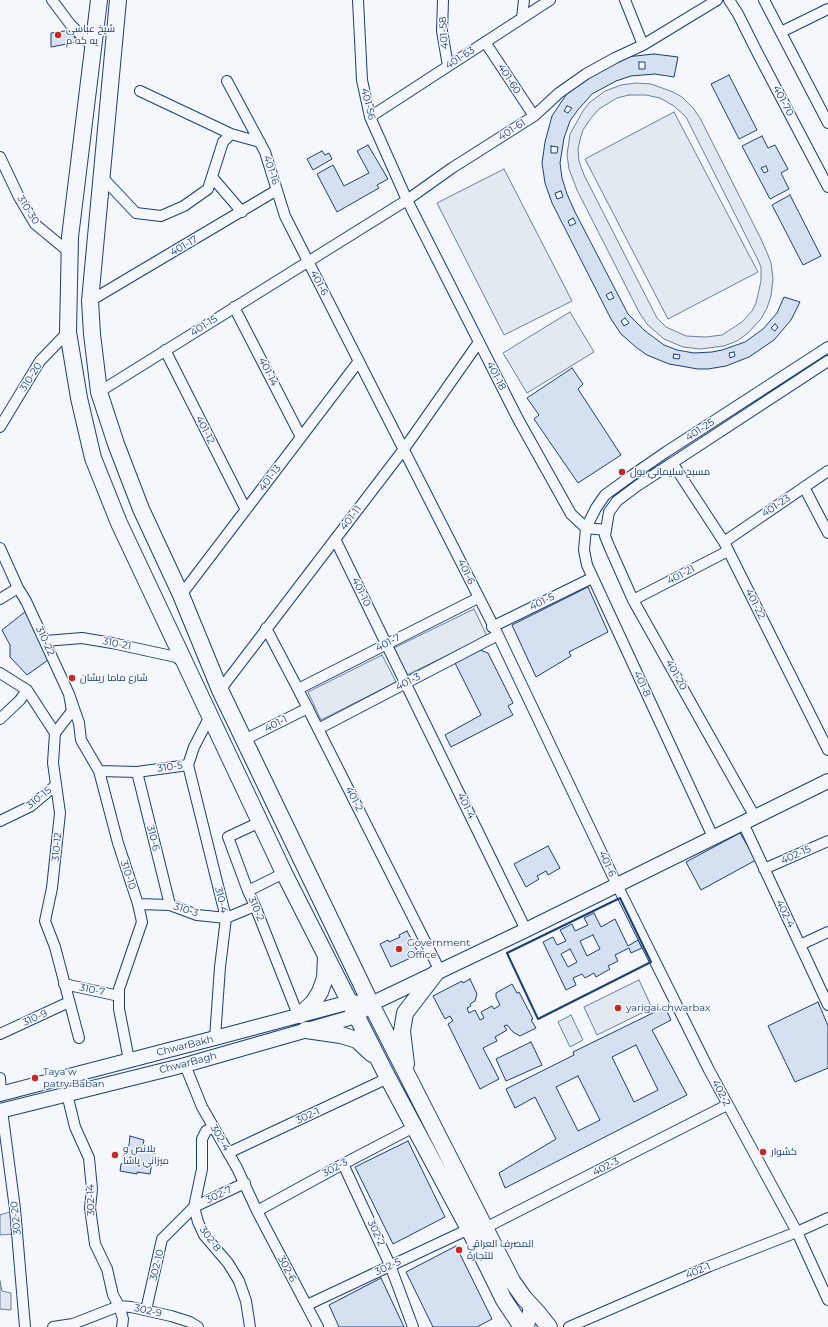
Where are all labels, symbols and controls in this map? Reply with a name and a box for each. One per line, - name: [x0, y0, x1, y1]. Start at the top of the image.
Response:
- street label: 401-58: [437, 16, 451, 50]
- place label: شیخ عباسی یه که م: [66, 23, 115, 46]
- marker: شیخ عباسی یه که م: [53, 30, 63, 40]
- street label: 401-63: [443, 44, 477, 72]
- street label: 401-60: [495, 62, 523, 96]
- street label: 401-70: [770, 84, 796, 118]
- street label: 401-56: [358, 87, 378, 121]
- street label: 401-61: [496, 117, 528, 143]
- street label: 401-16: [261, 154, 281, 186]
- street label: 310-30: [14, 193, 42, 227]
- street label: 401-17: [168, 233, 200, 259]
- street label: 401-6: [308, 268, 330, 298]
- street label: 401-15: [188, 313, 220, 339]
- street label: 401-14: [256, 356, 280, 388]
- street label: 310-20: [17, 360, 45, 394]
- street label: 401-18: [484, 360, 508, 392]
- street label: 401-12: [193, 414, 217, 446]
- street label: 401-25: [683, 416, 717, 444]
- street label: 401-13: [256, 463, 284, 493]
- place label: مسبح سلیماني بول: [630, 466, 710, 478]
- marker: مسبح سلیماني بول: [617, 467, 627, 477]
- street label: 401-23: [759, 492, 793, 520]
- street label: 401-11: [338, 503, 364, 533]
- street label: 401-6: [455, 557, 477, 587]
- street label: 401-21: [665, 563, 697, 587]
- street label: 401-10: [349, 576, 373, 608]
- street label: 401-22: [742, 587, 768, 621]
- street label: 401-5: [528, 591, 556, 613]
- street label: 310-22: [33, 624, 57, 658]
- street label: 401-7: [373, 632, 403, 654]
- street label: 310-21: [102, 635, 132, 653]
- street label: 401-20: [663, 658, 689, 692]
- street label: 401-8: [631, 669, 653, 699]
- street label: 401-3: [394, 671, 422, 693]
- place label: شارع ماما ريشان: [80, 672, 148, 684]
- marker: شارع ماما ريشان: [67, 673, 77, 683]
- street label: 401-1: [263, 713, 289, 735]
- street label: 310-5: [157, 759, 183, 775]
- street label: 310-15: [24, 784, 54, 812]
- street label: 401-2: [343, 785, 365, 813]
- street label: 401-4: [455, 791, 477, 821]
- street label: 310-6: [144, 824, 162, 852]
- street label: 310-12: [50, 832, 64, 862]
- street label: 402-15: [779, 843, 813, 867]
- street label: 401-6: [596, 849, 618, 879]
- street label: 310-10: [118, 859, 138, 891]
- street label: 310-4: [212, 886, 230, 914]
- street label: 310-2: [246, 895, 266, 923]
- street label: 402-4: [773, 898, 797, 930]
- street label: 310-3: [172, 900, 200, 920]
- place label: Government Office: [407, 937, 470, 960]
- marker: Government Office: [394, 944, 404, 954]
- street label: 310-7: [78, 981, 106, 999]
- place label: yarigai chwarbax: [626, 1002, 710, 1014]
- marker: yarigai chwarbax: [613, 1003, 623, 1013]
- street label: 310-9: [21, 1007, 49, 1029]
- street label: ChwarBakh: [155, 1033, 215, 1059]
- street label: ChwarBagh: [158, 1050, 218, 1076]
- place label: Taya w patry Baban: [43, 1066, 105, 1090]
- marker: Taya w patry Baban: [30, 1073, 40, 1083]
- street label: 402-2: [709, 1078, 733, 1108]
- street label: 302-1: [294, 1105, 322, 1127]
- street label: 302-4: [208, 1123, 232, 1153]
- place label: بلانص و ميزاني پاشا: [123, 1143, 169, 1166]
- place label: كشوار: [771, 1146, 797, 1158]
- marker: كشوار: [758, 1147, 768, 1157]
- marker: بلانص و ميزاني پاشا: [110, 1150, 120, 1160]
- street label: 402-3: [591, 1155, 621, 1179]
- street label: 302-3: [320, 1156, 350, 1180]
- street label: 302-14: [85, 1184, 97, 1216]
- street label: 302-7: [204, 1184, 234, 1206]
- street label: 302-20: [8, 1201, 24, 1235]
- street label: 302-2: [365, 1218, 387, 1248]
- street label: 302-8: [197, 1224, 223, 1254]
- place label: المصرف العراقي للتجارة: [467, 1238, 534, 1262]
- marker: المصرف العراقي للتجارة: [454, 1245, 464, 1255]
- street label: 302-10: [148, 1248, 166, 1282]
- street label: 302-6: [275, 1254, 299, 1284]
- street label: 302-5: [373, 1256, 403, 1278]
- street label: 402-1: [684, 1260, 712, 1282]
- street label: 302-9: [133, 1302, 163, 1320]

